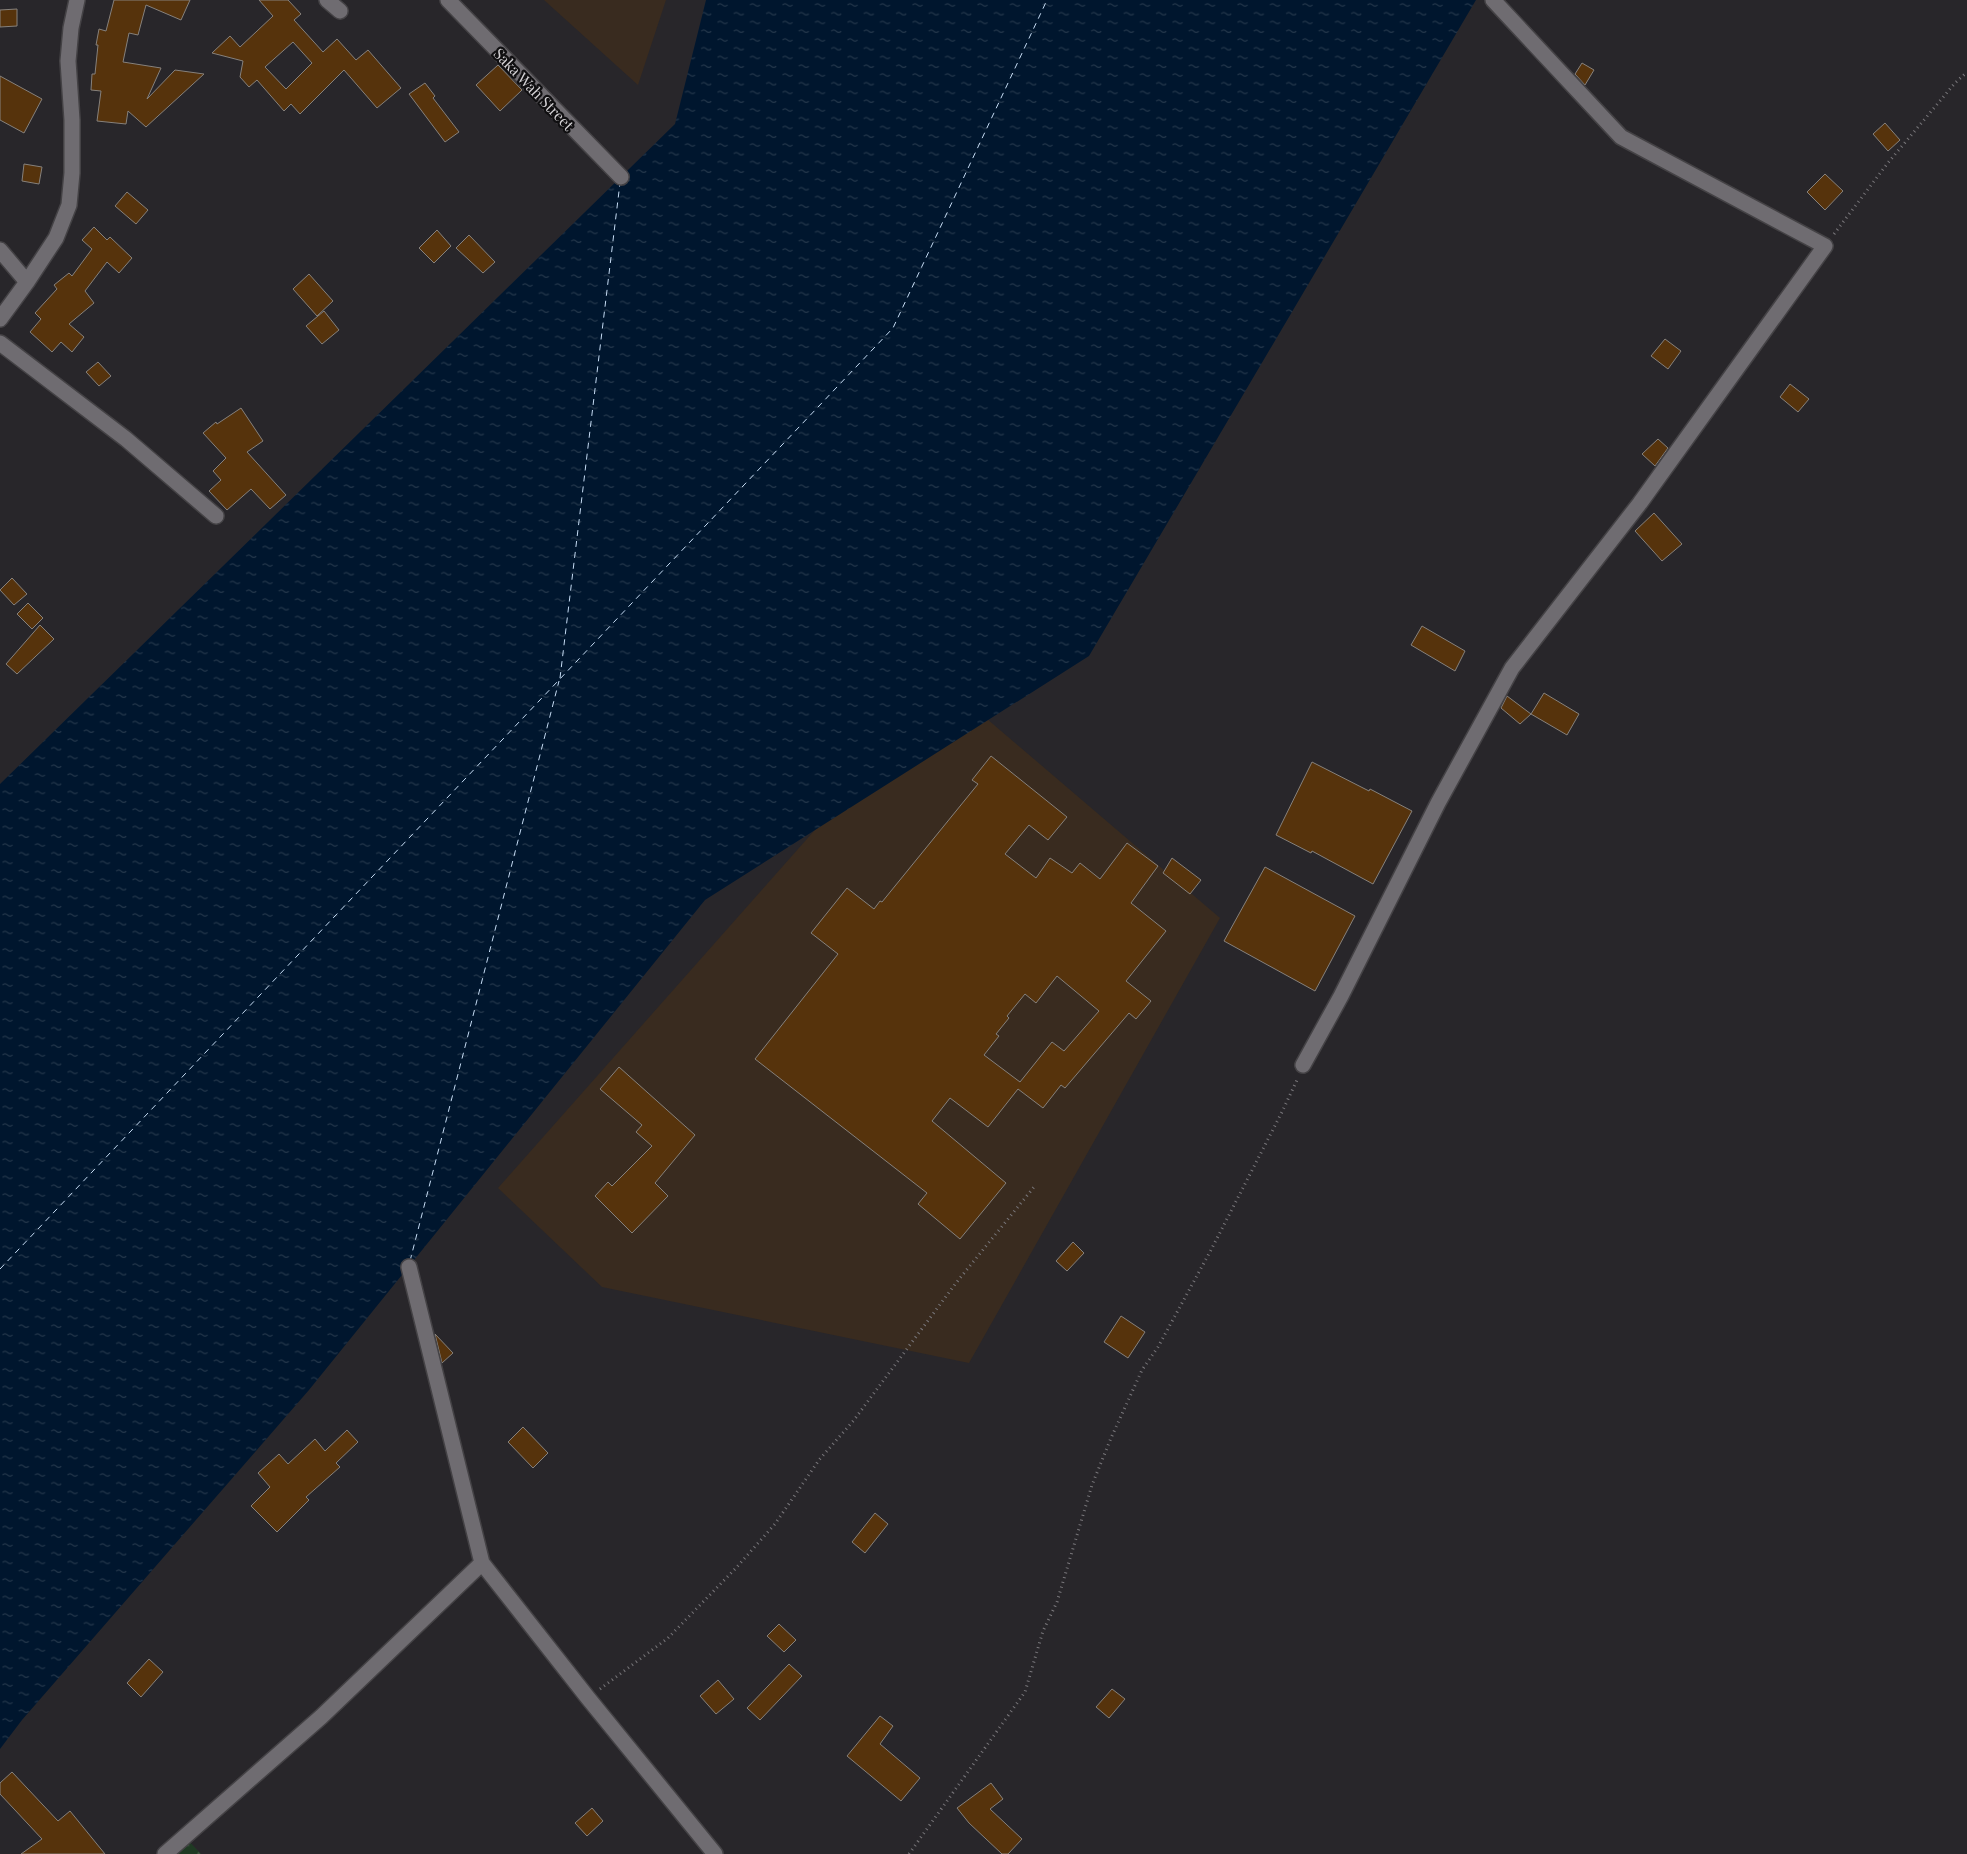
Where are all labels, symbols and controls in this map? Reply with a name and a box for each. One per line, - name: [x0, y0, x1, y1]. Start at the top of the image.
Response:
- street label: Saka Wah Street: [490, 43, 579, 135]

